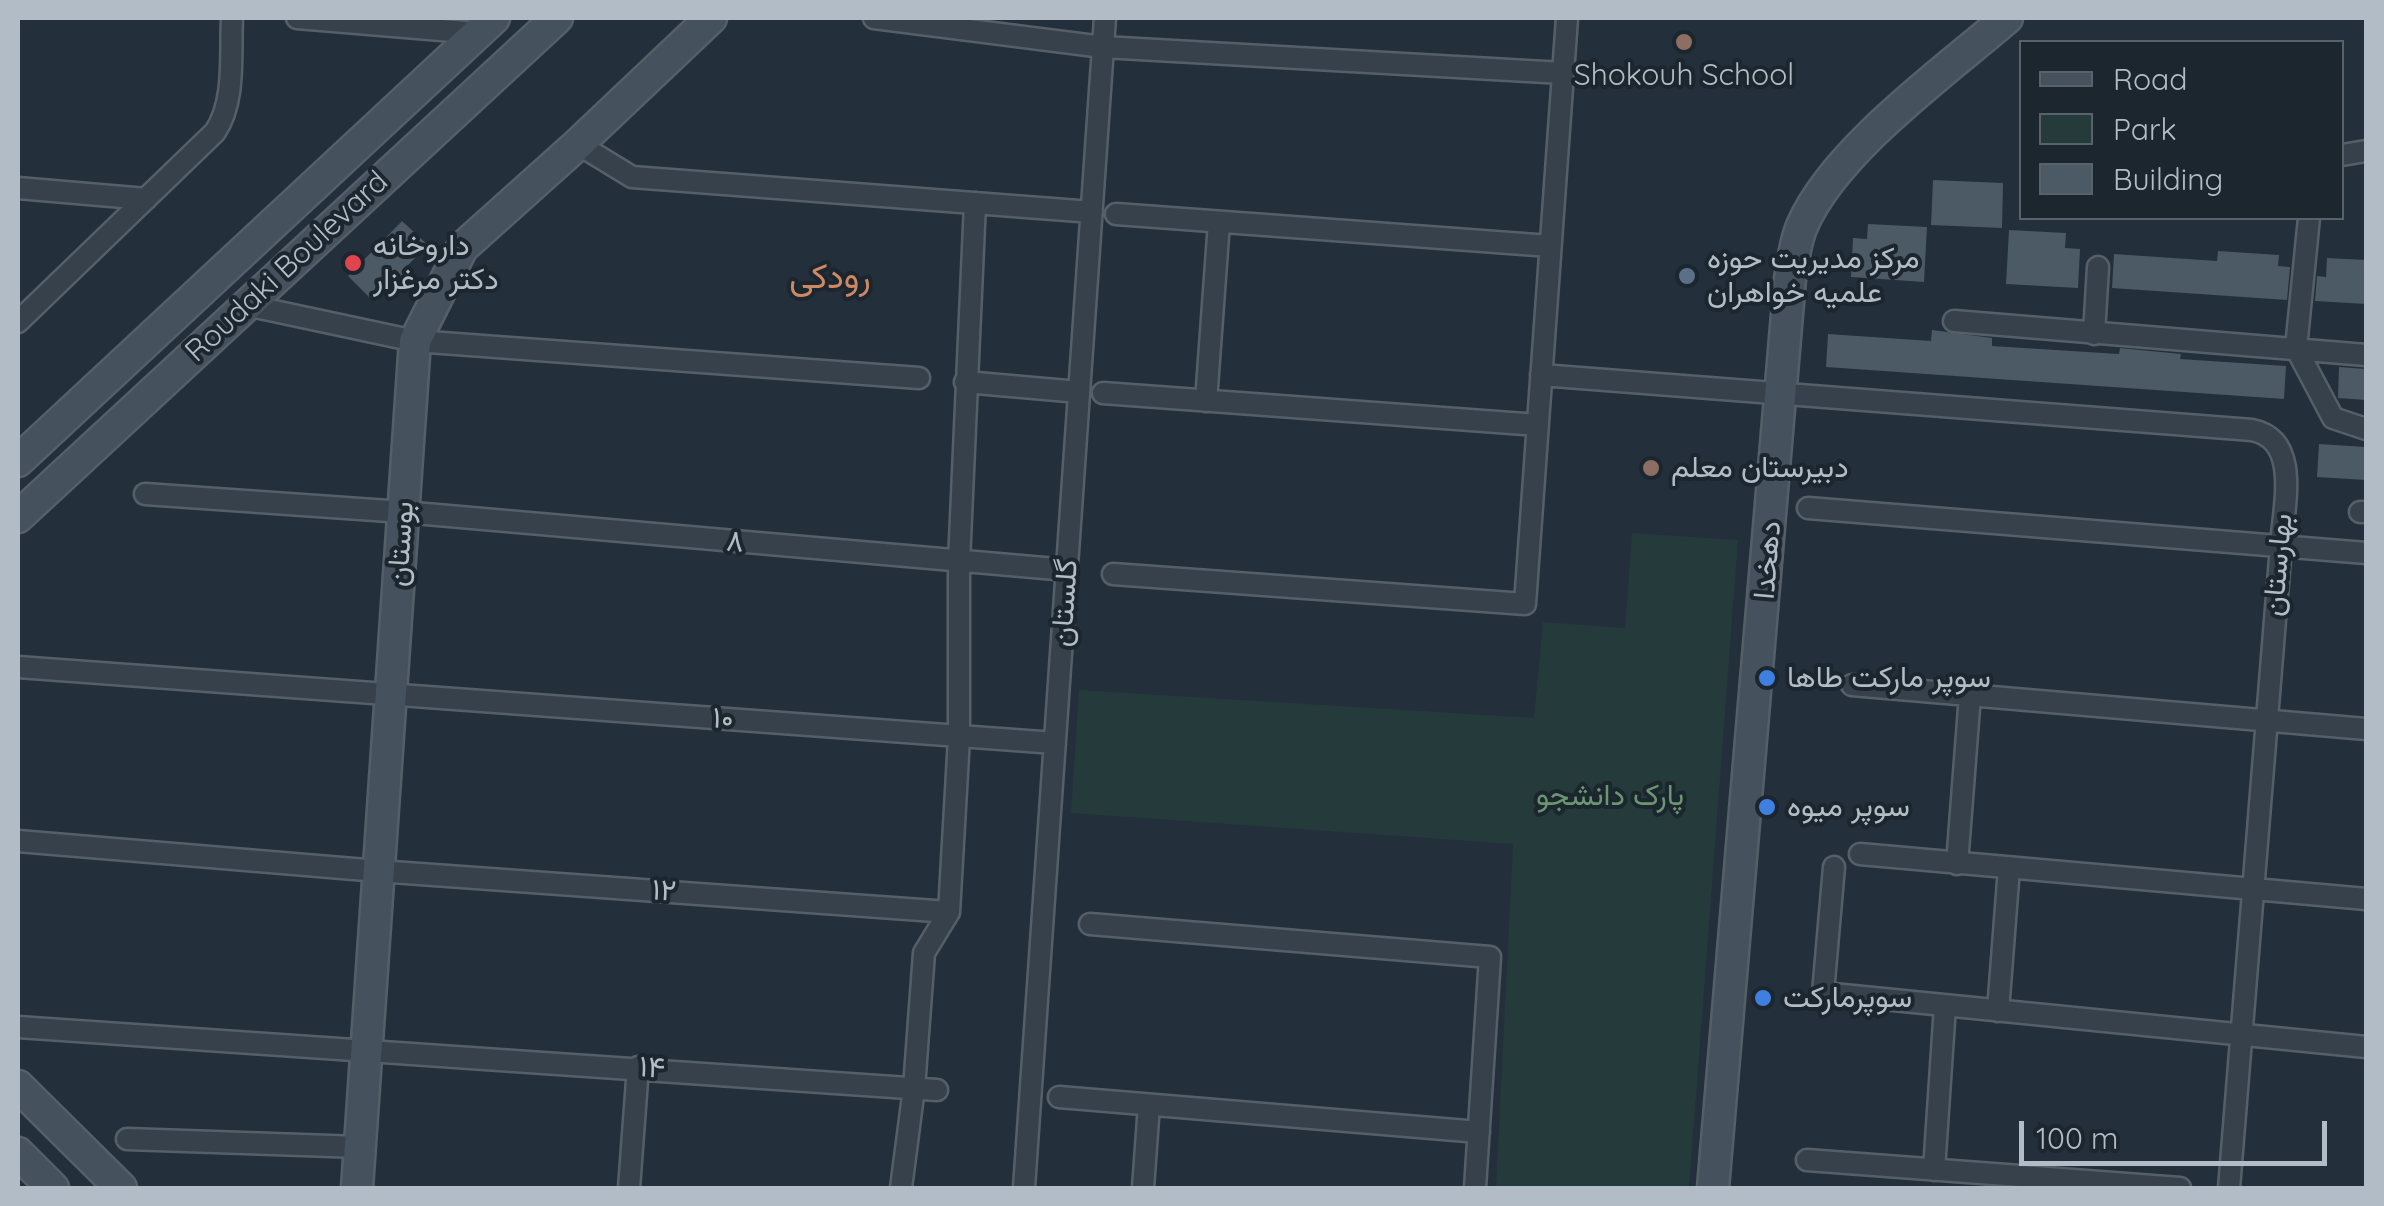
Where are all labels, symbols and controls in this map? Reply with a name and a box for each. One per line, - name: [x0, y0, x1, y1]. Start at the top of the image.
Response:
- marker: Shokouh School: [1673, 31, 1695, 53]
- legend: [2019, 40, 2344, 220]
- place label: Shokouh School: [1574, 58, 1794, 94]
- text: Road: [2113, 60, 2187, 98]
- text: Park: [2113, 110, 2177, 148]
- text: Building: [2113, 160, 2223, 198]
- street label: Roudaki Boulevard: [178, 164, 396, 370]
- place label: داروخانه دکتر مرغزار: [373, 228, 499, 298]
- place label: مرکز مدیریت حوزه علمیه خواهران: [1707, 241, 1920, 312]
- marker: داروخانه دکتر مرغزار: [342, 252, 364, 274]
- district label: رودکی: [789, 256, 871, 298]
- marker: مرکز مدیریت حوزه علمیه خواهران: [1676, 265, 1698, 287]
- place label: دبیرستان معلم: [1671, 450, 1849, 486]
- marker: دبیرستان معلم: [1640, 457, 1662, 479]
- street label: بوستان: [380, 500, 422, 588]
- street label: بهارستان: [2256, 512, 2300, 618]
- street label: دهخدا: [1747, 519, 1789, 601]
- street label: ۸: [725, 523, 745, 561]
- street label: گلستان: [1044, 558, 1086, 648]
- place label: سوپر مارکت طاها: [1787, 660, 1991, 696]
- marker: سوپر مارکت طاها: [1756, 667, 1778, 689]
- street label: ۱۰: [711, 700, 735, 738]
- park label: پارک دانشجو: [1536, 778, 1684, 814]
- place label: سوپر میوه: [1787, 789, 1910, 825]
- marker: سوپر میوه: [1756, 796, 1778, 818]
- street label: ۱۲: [651, 872, 677, 910]
- place label: سوپرمارکت: [1783, 980, 1912, 1016]
- marker: سوپرمارکت: [1752, 987, 1774, 1009]
- street label: ۱۴: [638, 1049, 666, 1087]
- scale bar: [2024, 1101, 2332, 1163]
- text: 100 m: [2036, 1119, 2118, 1157]

